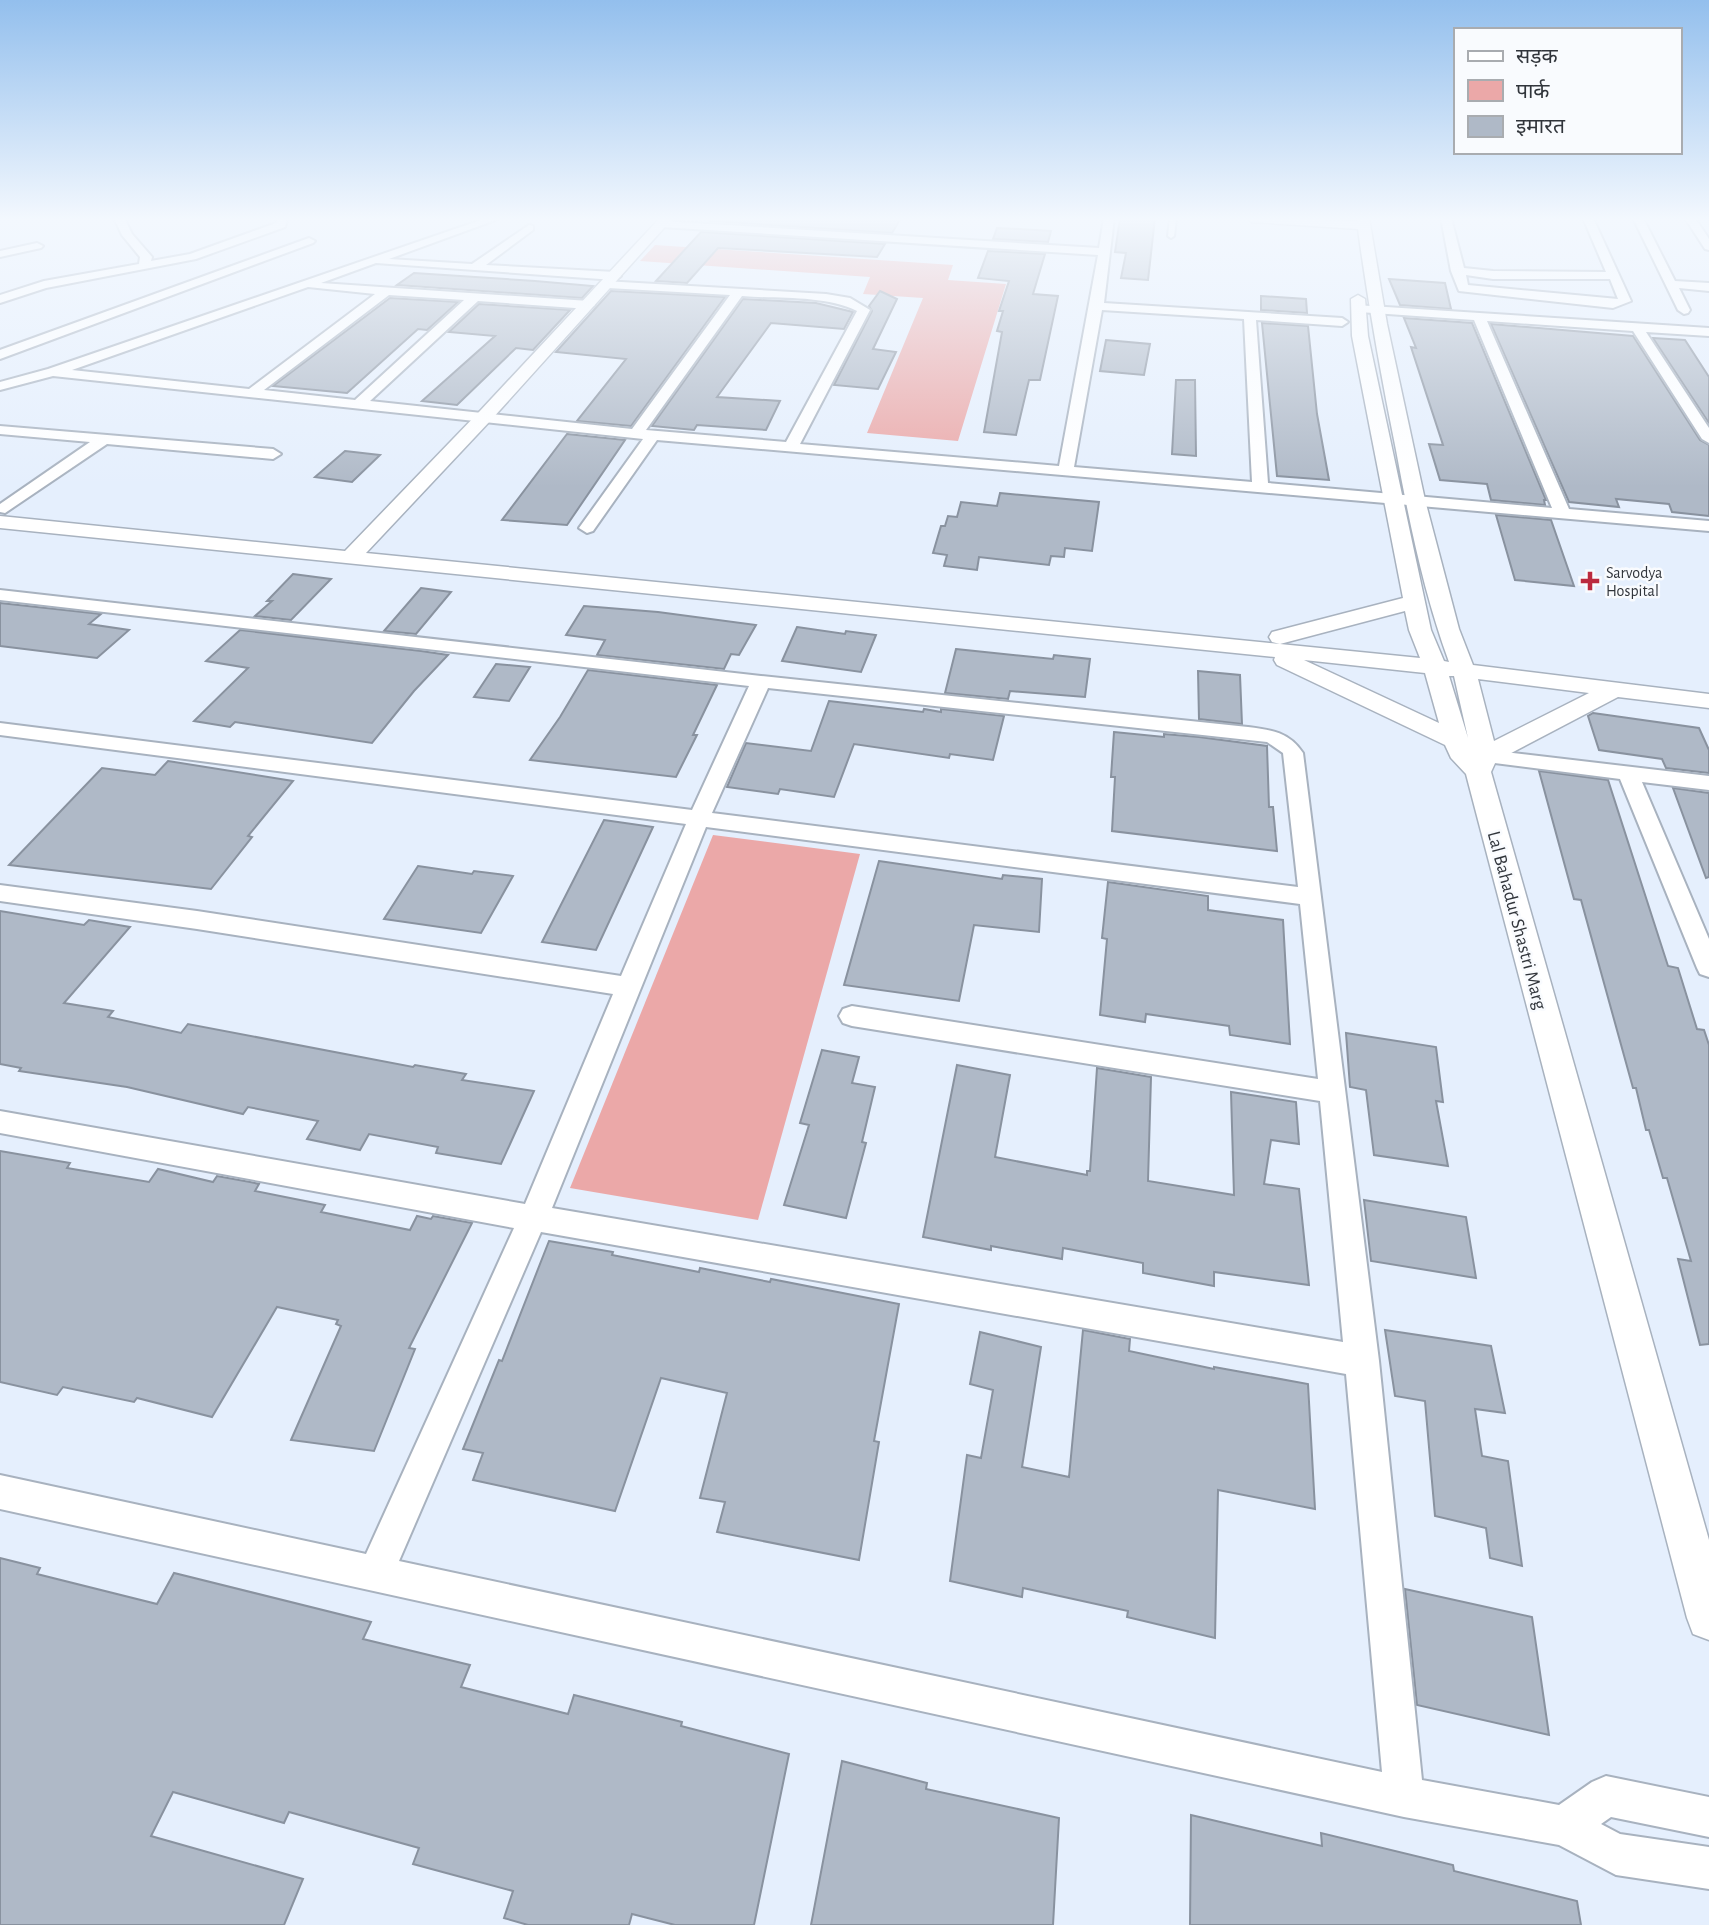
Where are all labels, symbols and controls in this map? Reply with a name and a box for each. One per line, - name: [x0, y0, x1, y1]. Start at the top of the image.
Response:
- legend: [1454, 28, 1681, 154]
- text: सड़क: [1516, 46, 1558, 67]
- text: पार्क: [1516, 79, 1550, 102]
- text: इमारत: [1516, 116, 1566, 137]
- place label: Sarvodya Hospital: [1606, 565, 1662, 599]
- marker: Sarvodya Hospital: [1580, 571, 1600, 591]
- street label: Lal Bahadur Shastri Marg: [1484, 829, 1550, 1012]

